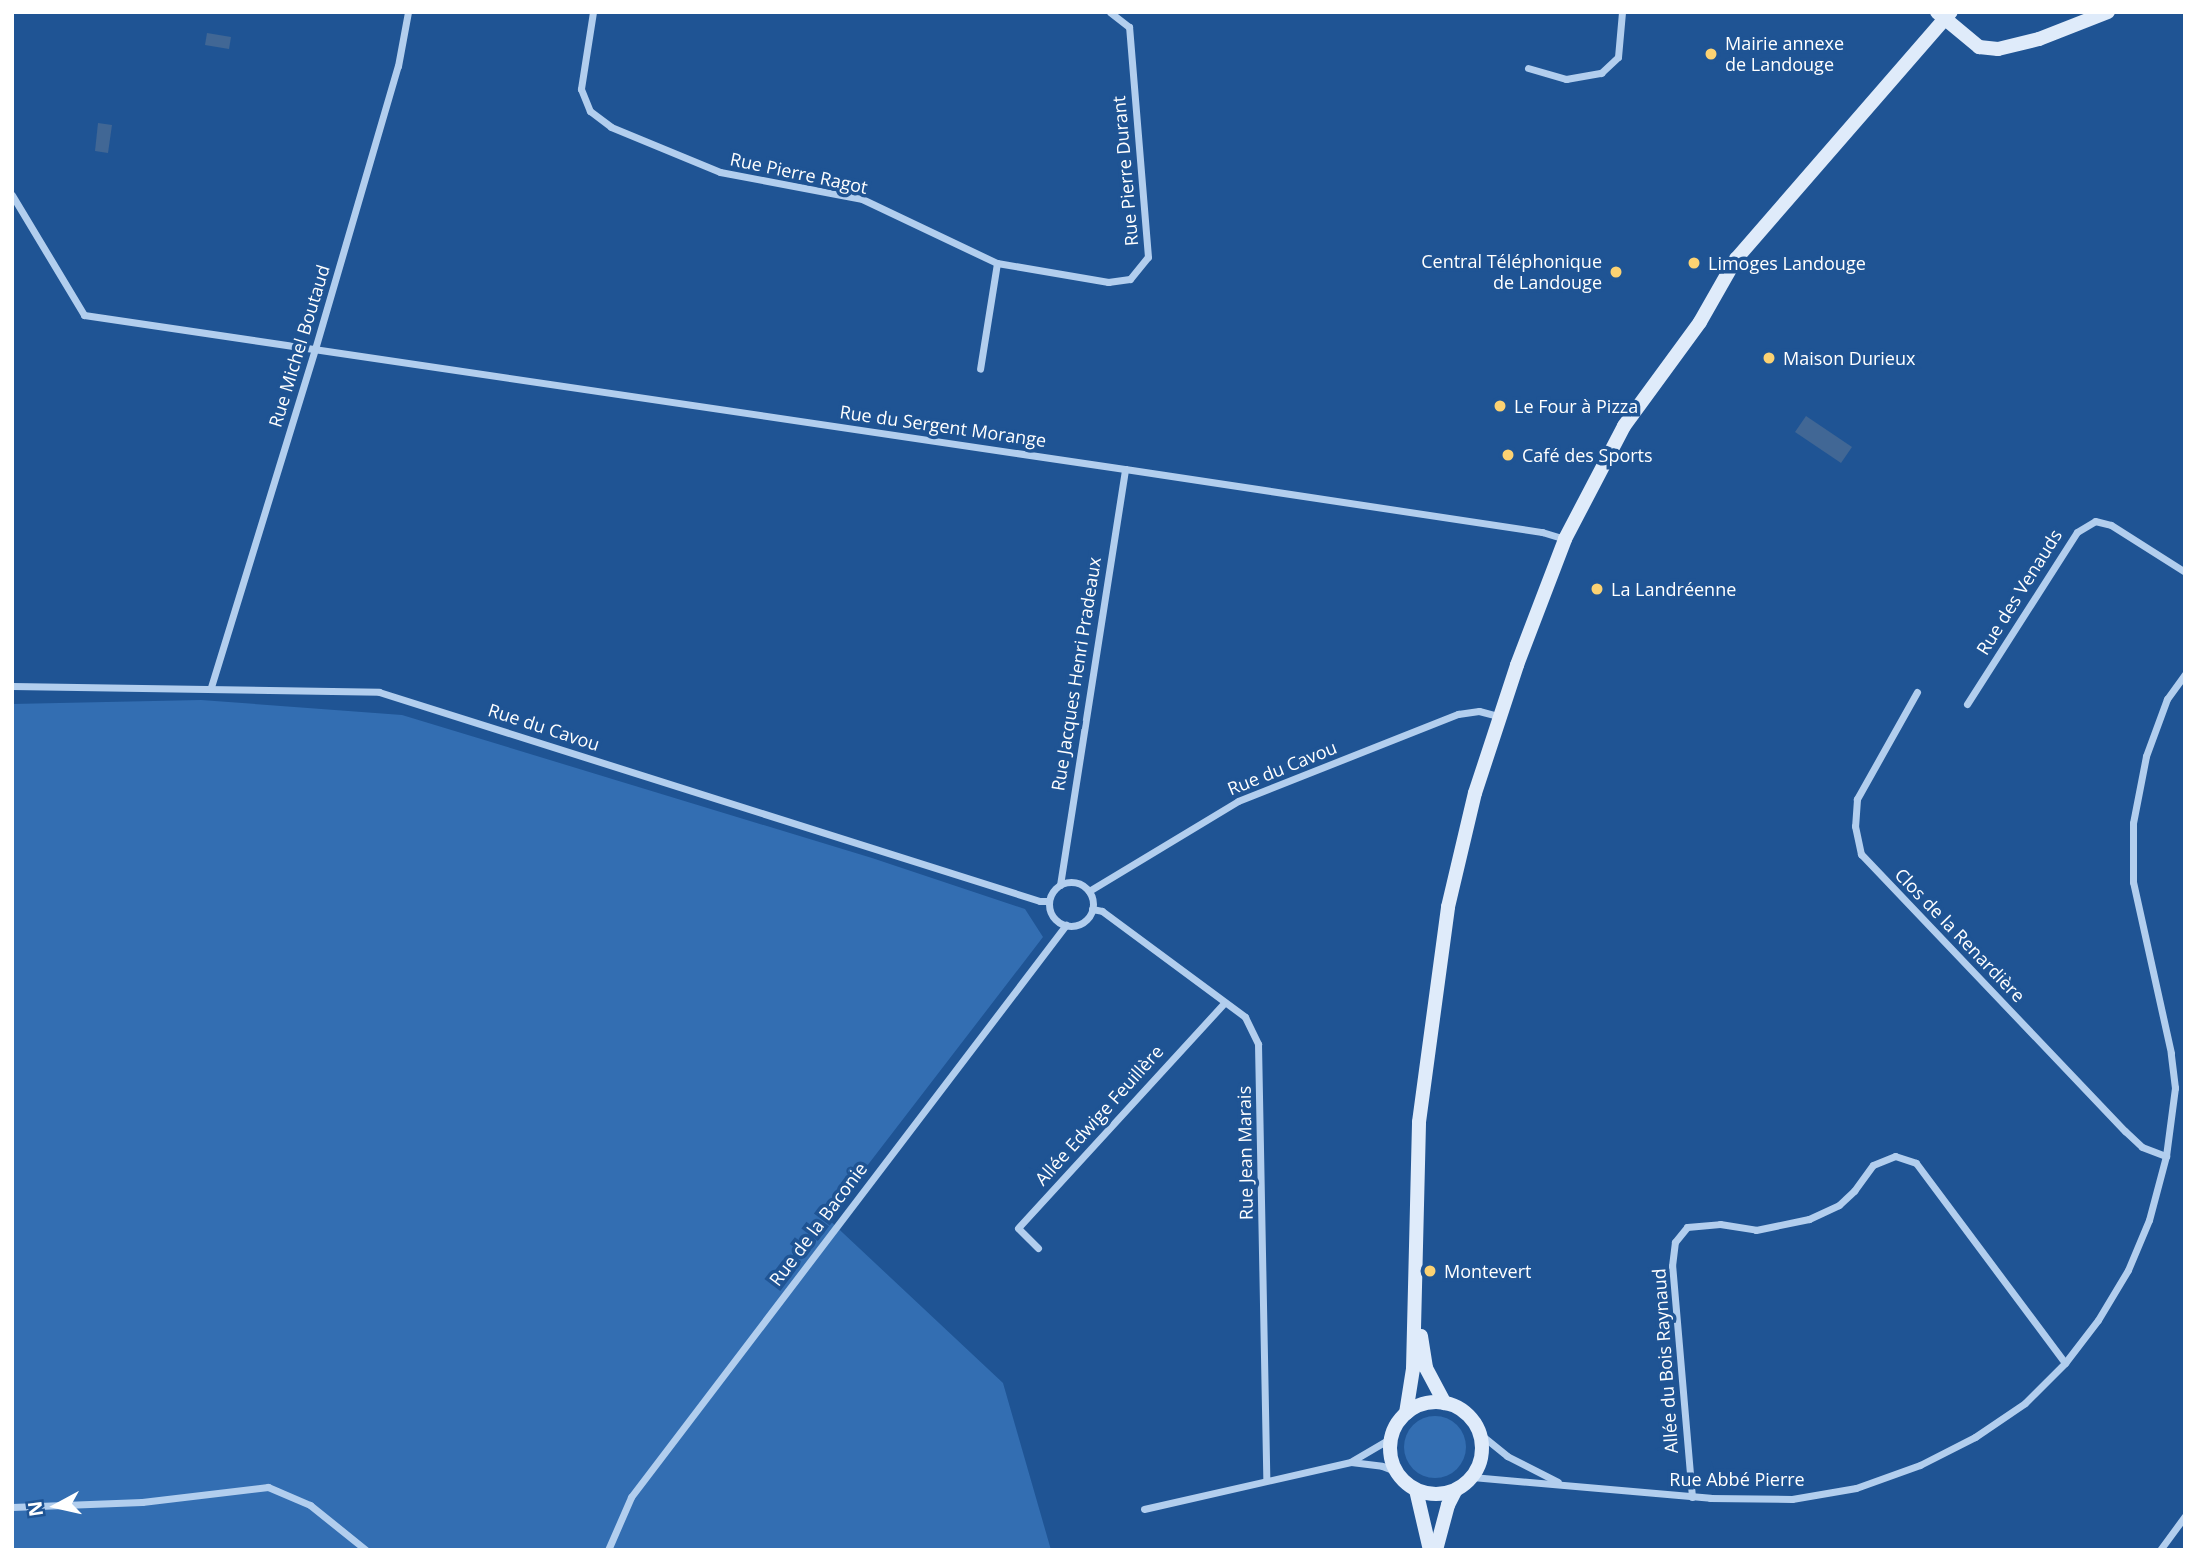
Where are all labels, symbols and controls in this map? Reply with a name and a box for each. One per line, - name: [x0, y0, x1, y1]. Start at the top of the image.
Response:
- place label: Mairie annexe de Landouge: [1725, 33, 1844, 76]
- marker: Mairie annexe de Landouge: [1703, 46, 1719, 62]
- street label: Rue Pierre Durant: [1108, 95, 1142, 247]
- street label: Rue Pierre Ragot: [728, 148, 870, 198]
- place label: Central Téléphonique de Landouge: [1421, 251, 1602, 294]
- place label: Limoges Landouge: [1708, 252, 1866, 274]
- marker: Limoges Landouge: [1686, 255, 1702, 271]
- street label: Rue Michel Boutaud: [264, 262, 334, 430]
- marker: Central Téléphonique de Landouge: [1608, 264, 1624, 280]
- place label: Maison Durieux: [1783, 347, 1915, 369]
- marker: Maison Durieux: [1761, 350, 1777, 366]
- place label: Le Four à Pizza: [1514, 395, 1638, 417]
- marker: Le Four à Pizza: [1492, 398, 1508, 414]
- street label: Rue du Sergent Morange: [838, 401, 1048, 451]
- place label: Café des Sports: [1522, 444, 1653, 466]
- marker: Café des Sports: [1500, 447, 1516, 463]
- street label: Rue des Venauds: [1972, 525, 2066, 659]
- street label: Rue Jacques Henri Pradeaux: [1047, 555, 1105, 793]
- place label: La Landréenne: [1611, 578, 1736, 600]
- marker: La Landréenne: [1589, 581, 1605, 597]
- street label: Rue du Cavou: [486, 699, 602, 755]
- street label: Rue du Cavou: [1224, 736, 1340, 800]
- street label: Clos de la Renardière: [1891, 864, 2029, 1006]
- street label: Allée Edwige Feuillère: [1030, 1040, 1168, 1190]
- street label: Rue Jean Marais: [1233, 1086, 1257, 1220]
- street label: Rue de la Baconie: [765, 1158, 871, 1290]
- place label: Montevert: [1444, 1260, 1531, 1282]
- marker: Montevert: [1422, 1263, 1438, 1279]
- street label: Allée du Bois Raynaud: [1648, 1268, 1682, 1454]
- street label: Rue Abbé Pierre: [1669, 1468, 1805, 1490]
- north arrow: [21, 1471, 91, 1541]
- text: N: [21, 1499, 49, 1518]

